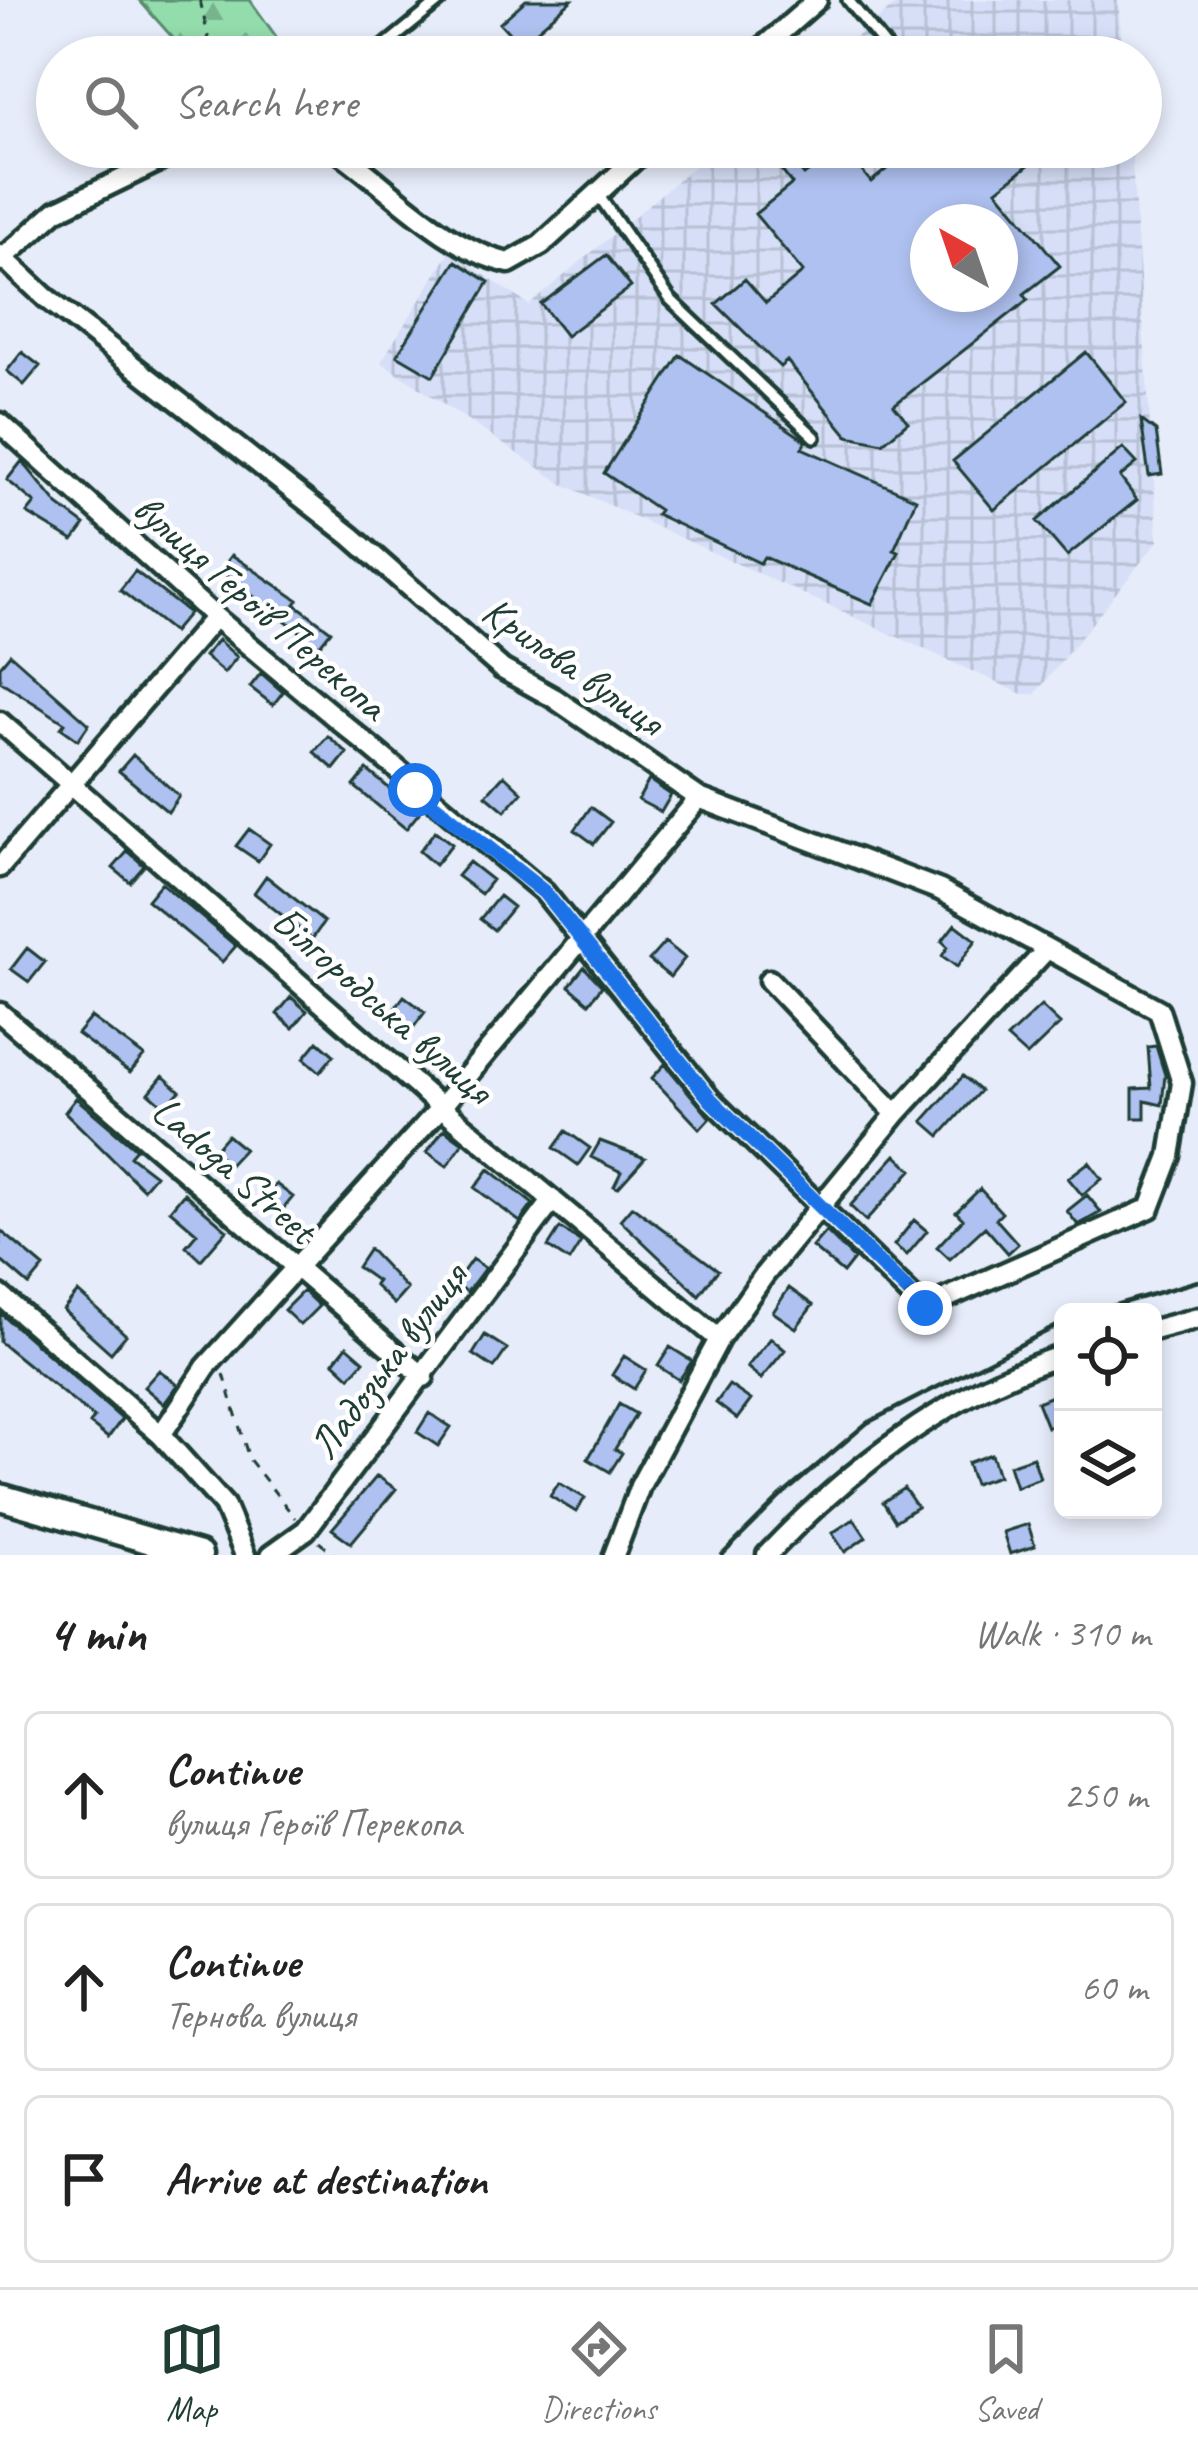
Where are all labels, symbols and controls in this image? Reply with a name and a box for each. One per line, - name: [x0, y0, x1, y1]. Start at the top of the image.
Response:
- search box: [36, 36, 1162, 168]
- icon: search: [78, 69, 144, 135]
- text: Search here: [174, 74, 357, 131]
- north arrow: [910, 204, 1018, 312]
- street label: вулиця Героїв Перекопа: [122, 482, 400, 734]
- street label: Крилова вулиця: [472, 584, 676, 749]
- route start: [388, 763, 442, 817]
- street label: Білгородська вулиця: [260, 894, 506, 1117]
- street label: Ladoga Street: [141, 1084, 330, 1258]
- street label: Ладозька вулиця: [297, 1250, 481, 1470]
- route end: [898, 1281, 952, 1335]
- map controls: [1054, 1303, 1162, 1519]
- button: locate: [1054, 1303, 1162, 1411]
- button: layers: [1054, 1411, 1162, 1519]
- text: 4 min: [48, 1601, 146, 1665]
- text: Walk · 310 m: [974, 1609, 1150, 1658]
- text: Continue: [165, 1742, 299, 1799]
- icon: ahead: [51, 1762, 117, 1828]
- text: 250 m: [1063, 1771, 1147, 1820]
- text: вулиця Героїв Перекопа: [165, 1799, 462, 1848]
- text: Continue: [165, 1934, 299, 1991]
- icon: ahead: [51, 1954, 117, 2020]
- text: 60 m: [1081, 1963, 1147, 2012]
- text: Тернова вулиця: [165, 1991, 355, 2040]
- icon: arrive: [51, 2146, 117, 2212]
- text: Arrive at destination: [165, 2151, 487, 2208]
- tab: Map: [159, 2316, 225, 2430]
- tab: Directions: [542, 2316, 656, 2430]
- tab: Saved: [973, 2316, 1039, 2430]

